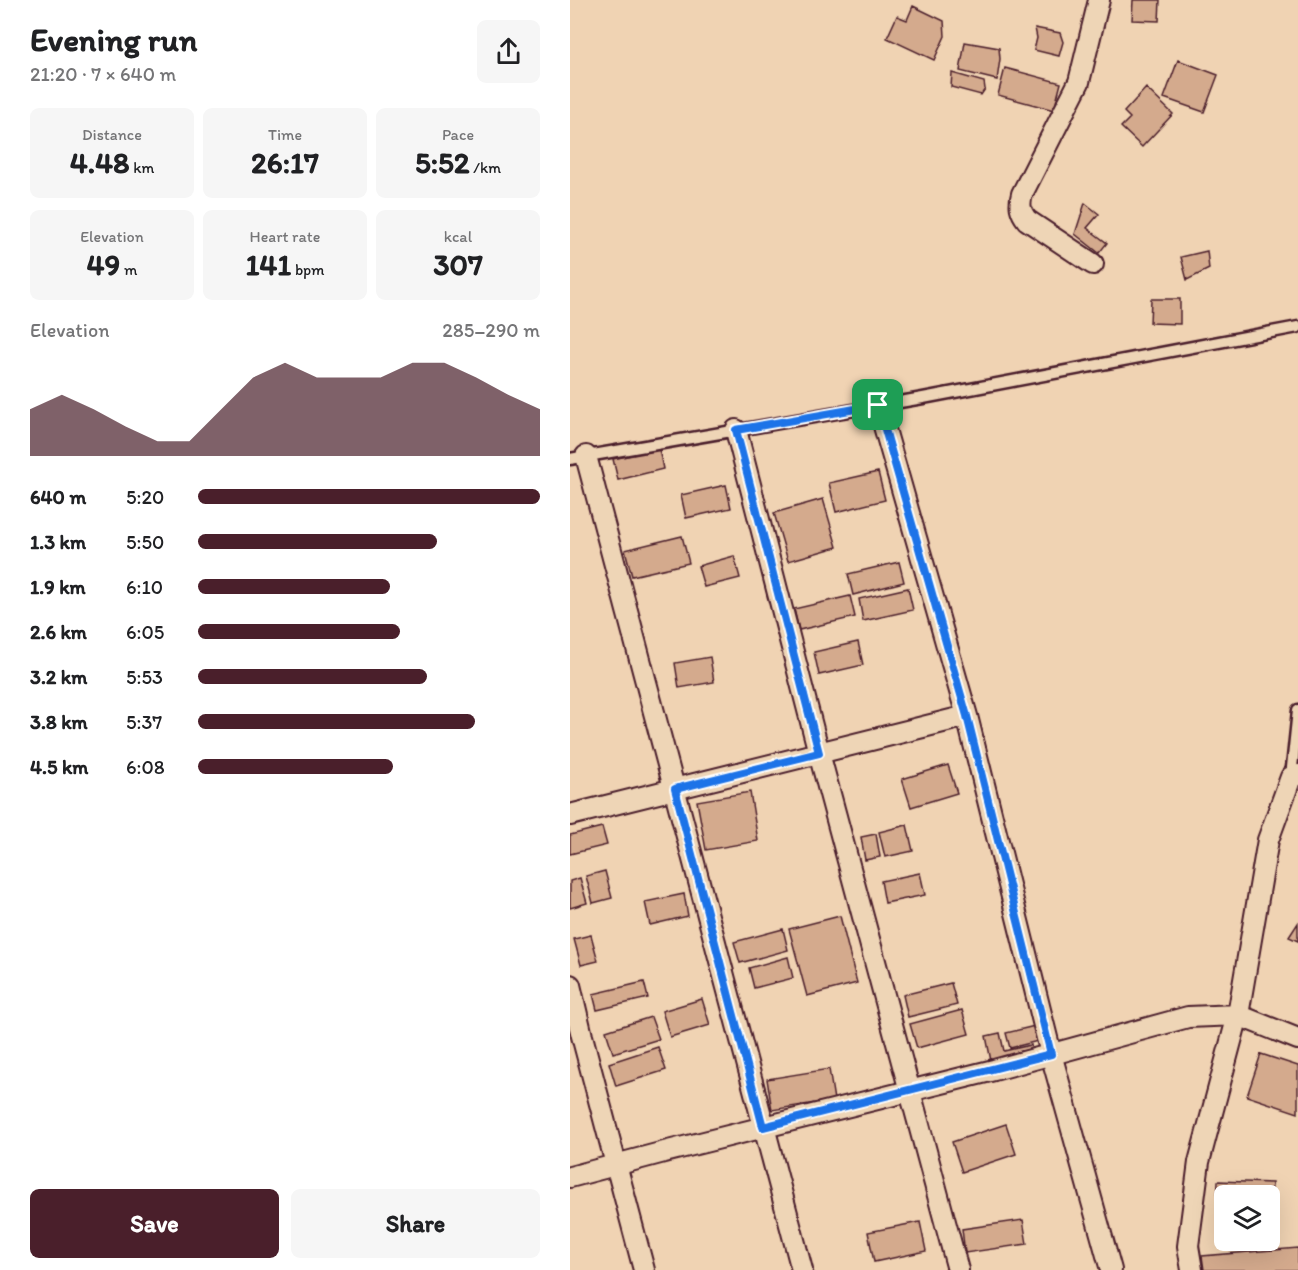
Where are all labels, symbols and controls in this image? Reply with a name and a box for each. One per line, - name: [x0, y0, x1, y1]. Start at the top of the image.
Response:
- text: Evening run: [30, 20, 197, 59]
- button: share: [477, 20, 540, 83]
- text: 21:20 · 7 × 640 m: [30, 62, 176, 86]
- text: Distance: [82, 125, 142, 144]
- text: Time: [268, 125, 302, 144]
- text: Pace: [442, 125, 474, 144]
- text: 4.48: [70, 144, 130, 181]
- text: 26:17: [251, 144, 319, 181]
- text: 5:52: [415, 144, 470, 181]
- text: km: [130, 158, 154, 177]
- text: /km: [470, 158, 501, 177]
- text: Elevation: [80, 227, 144, 246]
- text: Heart rate: [250, 227, 320, 246]
- text: kcal: [444, 227, 472, 246]
- text: 49: [87, 246, 120, 283]
- text: 141: [245, 246, 291, 283]
- text: 307: [433, 246, 483, 283]
- text: m: [120, 260, 137, 279]
- text: bpm: [291, 260, 325, 279]
- text: Elevation: [30, 318, 109, 342]
- text: 285–290 m: [442, 318, 540, 342]
- pin: [852, 379, 903, 430]
- icon: arrive: [861, 388, 894, 421]
- text: 640 m: [30, 485, 86, 509]
- text: 5:20: [126, 485, 164, 509]
- text: 1.3 km: [30, 530, 86, 554]
- text: 5:50: [126, 530, 164, 554]
- text: 1.9 km: [30, 575, 86, 599]
- text: 6:10: [126, 575, 163, 599]
- text: 2.6 km: [30, 620, 87, 644]
- text: 6:05: [126, 620, 164, 644]
- text: 3.2 km: [30, 665, 87, 689]
- text: 5:53: [126, 665, 163, 689]
- text: 3.8 km: [30, 710, 88, 734]
- text: 5:37: [126, 710, 162, 734]
- text: 4.5 km: [30, 755, 88, 779]
- text: 6:08: [126, 755, 165, 779]
- map controls: [1214, 1185, 1280, 1251]
- button: layers: [1214, 1185, 1280, 1251]
- button: Save: [30, 1189, 279, 1258]
- button: Share: [291, 1189, 540, 1258]

